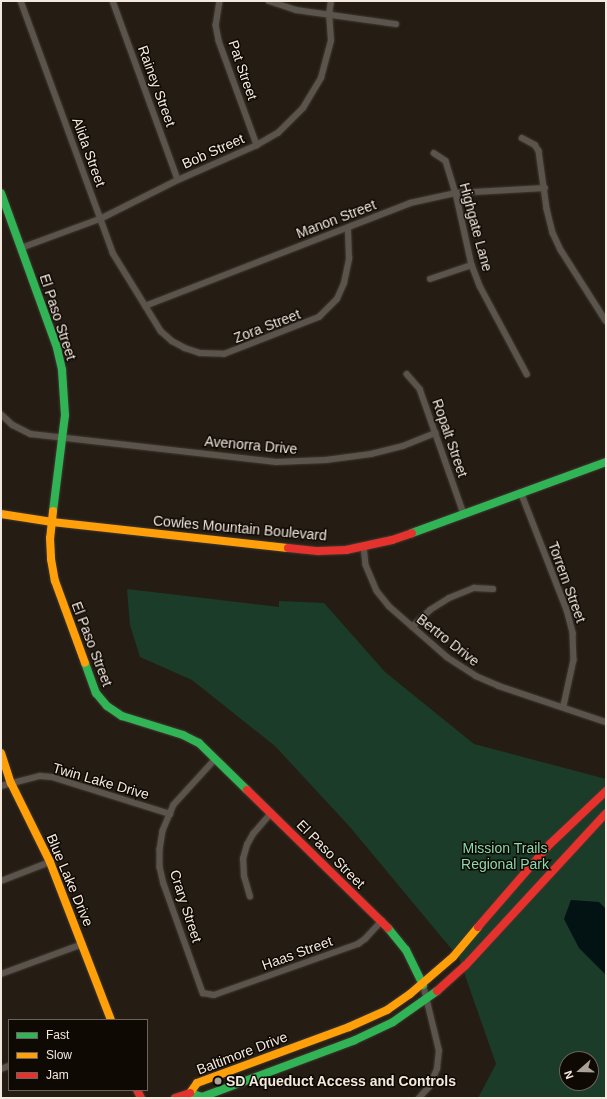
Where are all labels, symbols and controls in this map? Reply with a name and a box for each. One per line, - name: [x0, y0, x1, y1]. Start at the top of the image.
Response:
- street label: Pat Street: [225, 38, 261, 102]
- street label: Rainey Street: [135, 43, 179, 129]
- street label: Alida Street: [69, 115, 109, 189]
- street label: Bob Street: [179, 130, 247, 172]
- street label: Highgate Lane: [456, 181, 496, 273]
- street label: Manon Street: [294, 196, 378, 242]
- street label: El Paso Street: [36, 272, 80, 362]
- street label: Zora Street: [231, 306, 303, 346]
- street label: Ropalt Street: [429, 397, 471, 479]
- street label: Avenorra Drive: [204, 433, 298, 457]
- street label: Cowles Mountain Boulevard: [152, 512, 328, 544]
- street label: Torrem Street: [545, 539, 589, 625]
- street label: El Paso Street: [68, 599, 116, 689]
- street label: Bertro Drive: [413, 610, 483, 670]
- street label: Twin Lake Drive: [51, 759, 151, 803]
- street label: El Paso Street: [293, 816, 369, 892]
- street label: Blue Lake Drive: [43, 831, 97, 929]
- park label: Mission Trails Regional Park: [461, 840, 549, 872]
- street label: Crary Street: [166, 868, 206, 944]
- street label: Haas Street: [259, 932, 335, 974]
- legend: [8, 1019, 148, 1091]
- text: Fast: [46, 1028, 69, 1042]
- street label: Baltimore Drive: [194, 1028, 290, 1078]
- text: Slow: [46, 1048, 72, 1062]
- north arrow: [559, 1051, 599, 1091]
- text: Jam: [46, 1068, 69, 1082]
- text: N: [562, 1069, 576, 1081]
- place label: SD Aqueduct Access and Controls: [226, 1073, 457, 1089]
- marker: SD Aqueduct Access and Controls: [213, 1076, 223, 1086]

